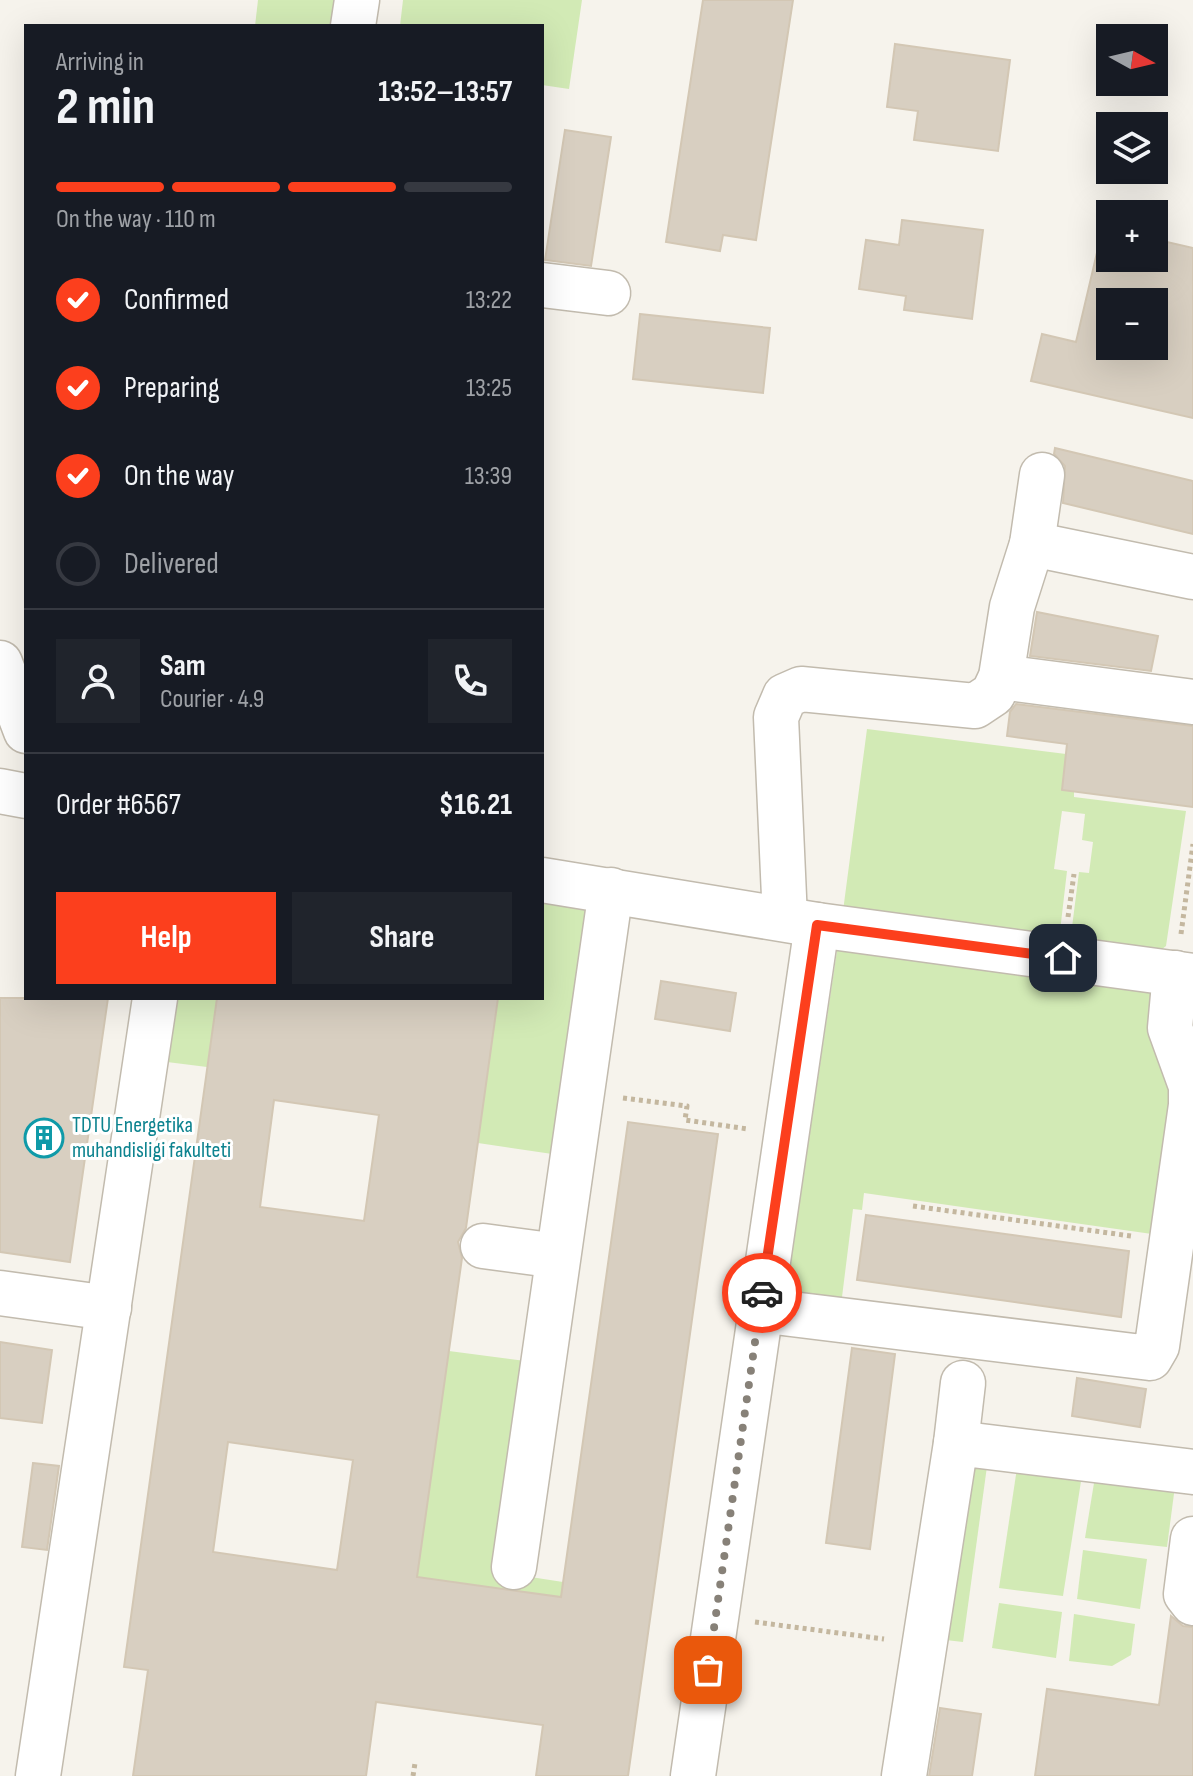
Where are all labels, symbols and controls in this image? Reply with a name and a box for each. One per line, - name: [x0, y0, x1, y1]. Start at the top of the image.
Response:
- north arrow: [1096, 24, 1168, 96]
- map controls: [1096, 24, 1168, 360]
- text: Arriving in: [56, 47, 144, 78]
- text: 13:52–13:57: [378, 74, 512, 110]
- text: 2 min: [56, 76, 155, 139]
- button: layers: [1096, 112, 1168, 184]
- button: +: [1096, 200, 1168, 272]
- text: On the way · 110 m: [56, 204, 216, 235]
- icon: check: [56, 278, 100, 322]
- text: Confirmed: [124, 282, 229, 318]
- text: 13:22: [466, 285, 512, 316]
- button: −: [1096, 288, 1168, 360]
- icon: check: [56, 366, 100, 410]
- text: Preparing: [124, 370, 220, 406]
- text: 13:25: [466, 373, 512, 404]
- icon: check: [56, 454, 100, 498]
- text: On the way: [124, 458, 234, 494]
- text: 13:39: [465, 461, 512, 492]
- text: Delivered: [124, 546, 219, 582]
- button: person: [56, 639, 140, 723]
- button: phone: [428, 639, 512, 723]
- text: Sam: [160, 648, 206, 684]
- text: Courier · 4.9: [160, 684, 264, 715]
- text: Order #6567: [56, 787, 181, 823]
- text: $16.21: [439, 787, 512, 823]
- button: Help: [56, 892, 276, 984]
- button: Share: [292, 892, 512, 984]
- pin: [1029, 924, 1097, 992]
- icon: home: [1041, 936, 1085, 980]
- place label: TDTU Energetika muhandisligi fakulteti: [72, 1112, 231, 1164]
- building icon: TDTU Energetika muhandisligi fakulteti: [23, 1117, 65, 1159]
- courier: [722, 1253, 802, 1333]
- icon: car: [740, 1271, 784, 1315]
- pin: [674, 1636, 742, 1704]
- icon: bag: [686, 1648, 730, 1692]

